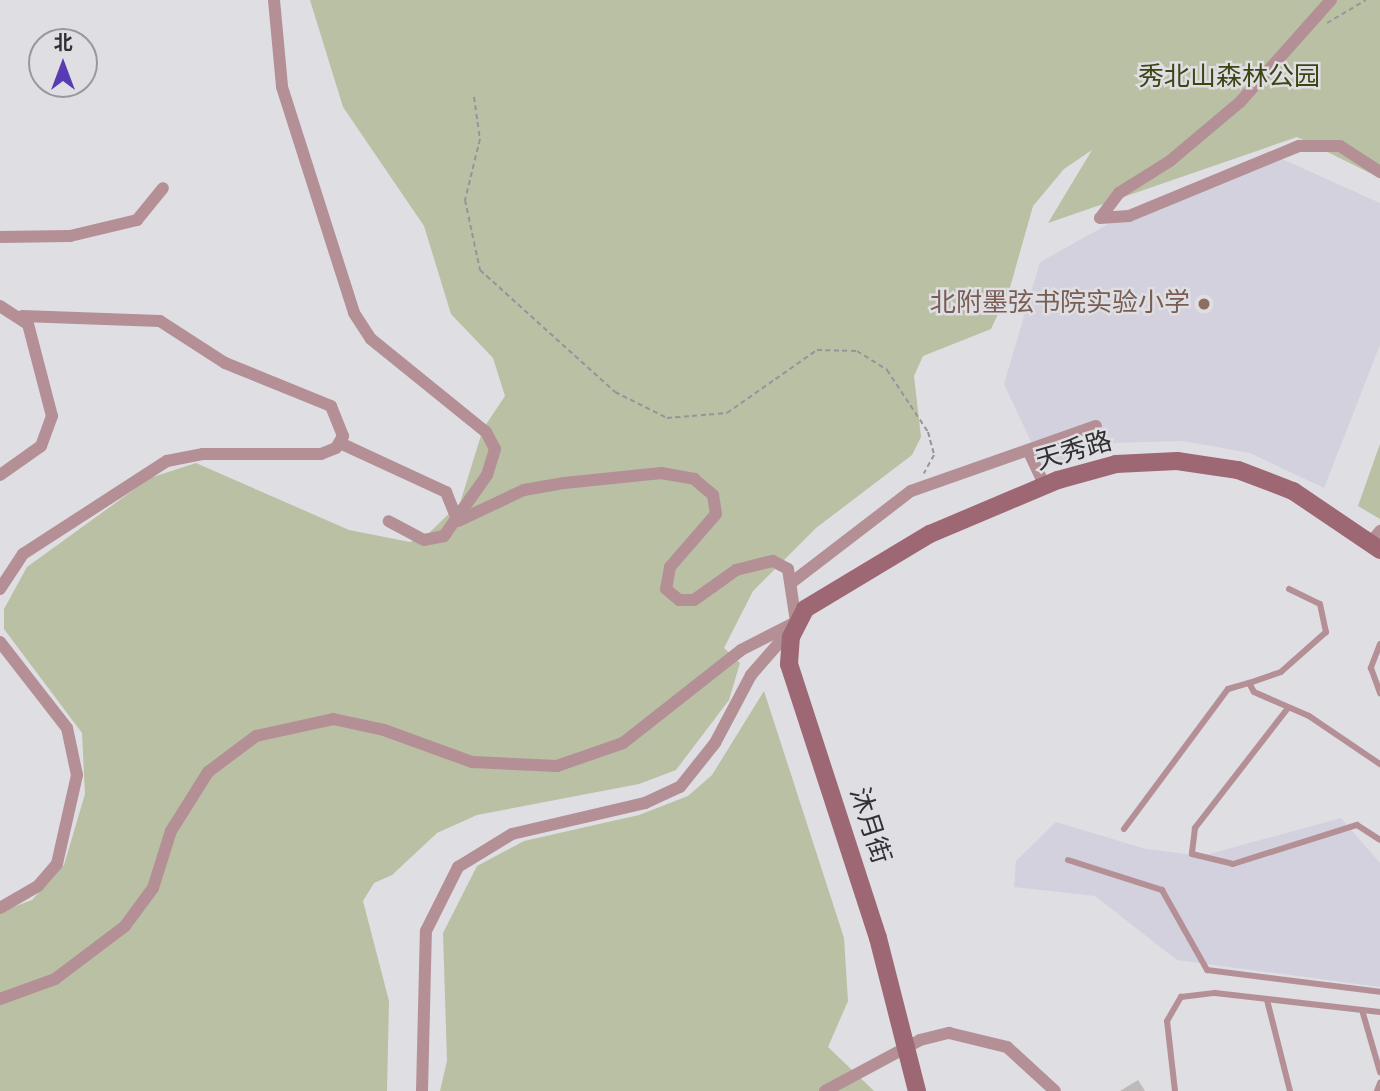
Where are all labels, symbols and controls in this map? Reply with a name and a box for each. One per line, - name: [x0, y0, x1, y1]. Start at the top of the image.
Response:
- north arrow: [28, 28, 98, 98]
- text: 北: [53, 34, 73, 53]
- park label: 秀北山森林公园: [1138, 62, 1320, 94]
- place label: 北附墨弦书院实验小学: [930, 288, 1190, 320]
- marker: 北附墨弦书院实验小学: [1196, 296, 1212, 312]
- street label: 天秀路: [1032, 426, 1116, 478]
- street label: 沐月街: [842, 784, 896, 868]

